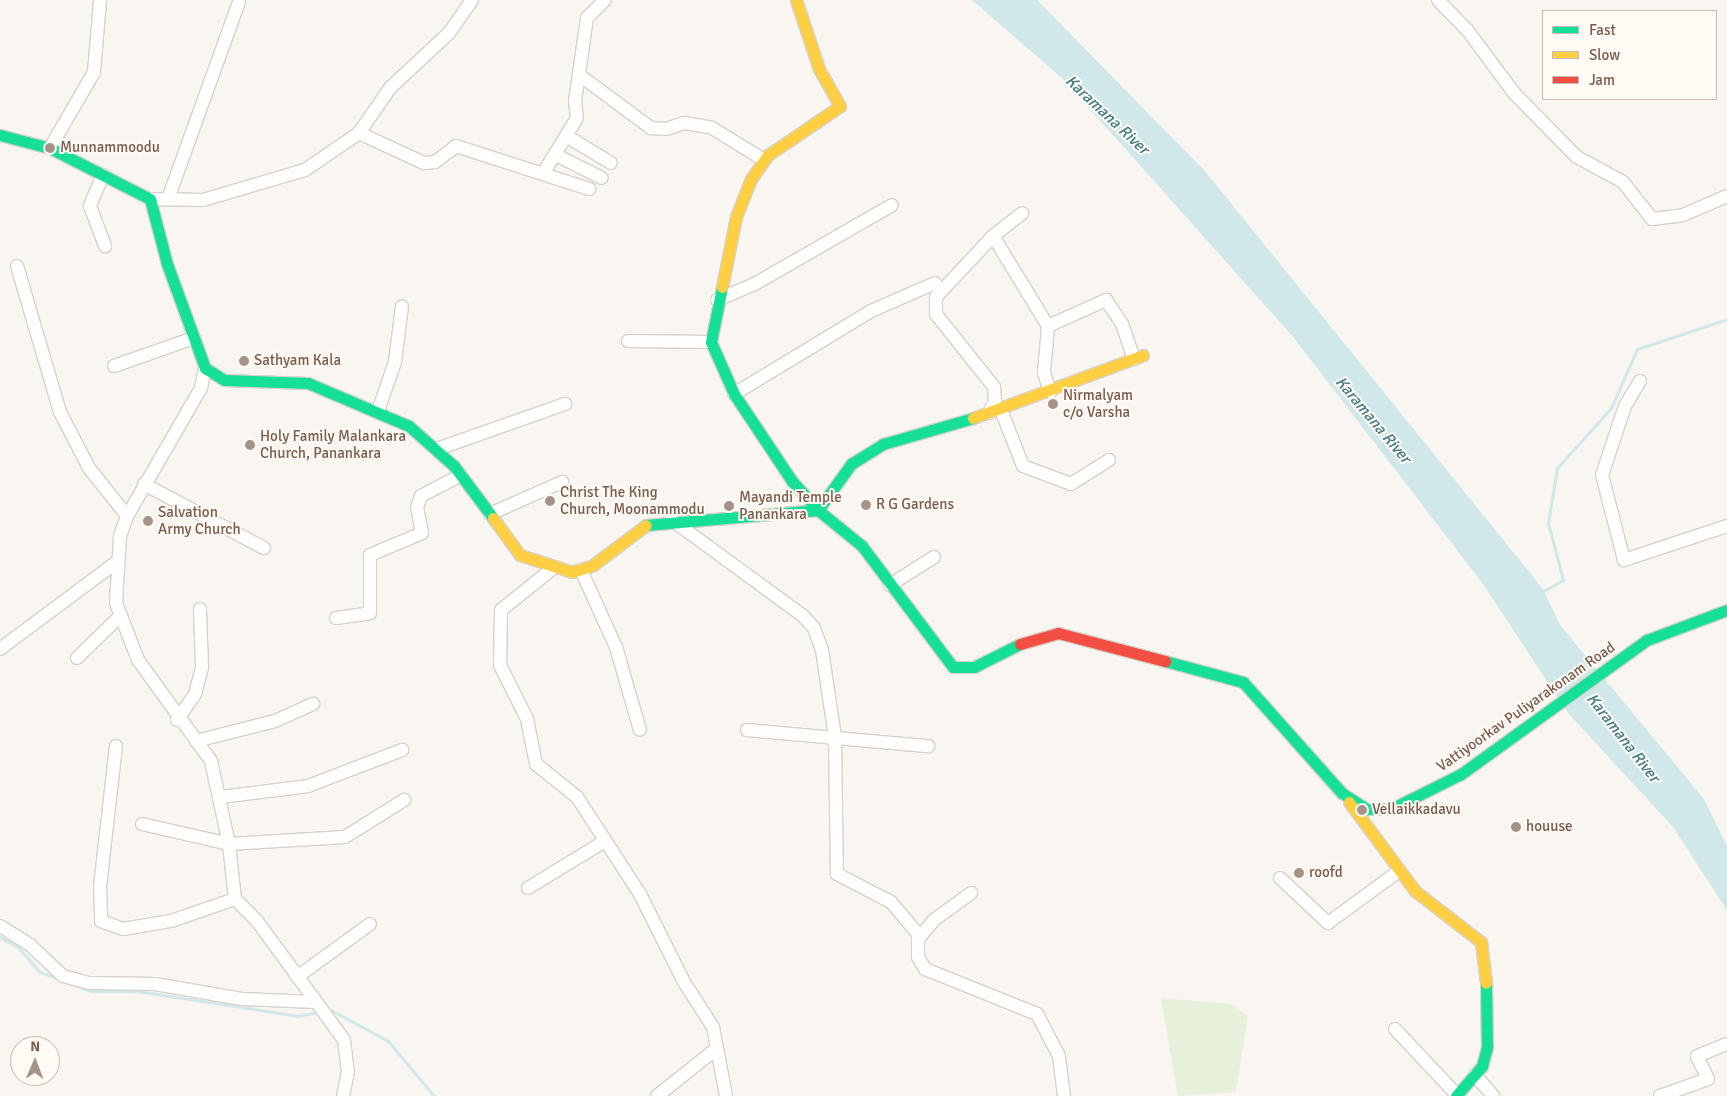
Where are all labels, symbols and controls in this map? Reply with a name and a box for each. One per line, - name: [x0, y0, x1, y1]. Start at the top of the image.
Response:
- legend: [1542, 10, 1717, 100]
- text: Fast: [1589, 21, 1616, 39]
- text: Slow: [1589, 46, 1620, 64]
- water label: Karamana River: [1061, 71, 1153, 159]
- text: Jam: [1589, 71, 1615, 89]
- place label: Munnammoodu: [60, 139, 160, 157]
- marker: Munnammoodu: [44, 142, 56, 154]
- place label: Sathyam Kala: [254, 352, 341, 370]
- marker: Sathyam Kala: [238, 355, 250, 367]
- water label: Karamana River: [1331, 373, 1415, 467]
- place label: Nirmalyam c/o Varsha: [1063, 386, 1133, 421]
- marker: Nirmalyam c/o Varsha: [1047, 398, 1059, 410]
- place label: Holy Family Malankara Church, Panankara: [260, 427, 406, 462]
- marker: Holy Family Malankara Church, Panankara: [244, 439, 256, 451]
- place label: Christ The King Church, Moonammodu: [560, 483, 705, 518]
- place label: Mayandi Temple Panankara: [739, 488, 842, 523]
- marker: Christ The King Church, Moonammodu: [544, 495, 556, 507]
- place label: R G Gardens: [876, 496, 954, 514]
- marker: R G Gardens: [860, 499, 872, 511]
- marker: Mayandi Temple Panankara: [723, 500, 735, 512]
- place label: Salvation Army Church: [158, 503, 241, 538]
- marker: Salvation Army Church: [142, 515, 154, 527]
- street label: Vattiyoorkav Puliyarakonam Road: [1433, 638, 1619, 776]
- water label: Karamana River: [1582, 690, 1664, 786]
- place label: Vellaikkadavu: [1372, 801, 1461, 819]
- marker: Vellaikkadavu: [1356, 804, 1368, 816]
- place label: houuse: [1526, 818, 1572, 836]
- marker: houuse: [1510, 821, 1522, 833]
- place label: roofd: [1309, 864, 1343, 882]
- marker: roofd: [1293, 867, 1305, 879]
- north arrow: [10, 1036, 60, 1086]
- text: N: [30, 1038, 40, 1055]

